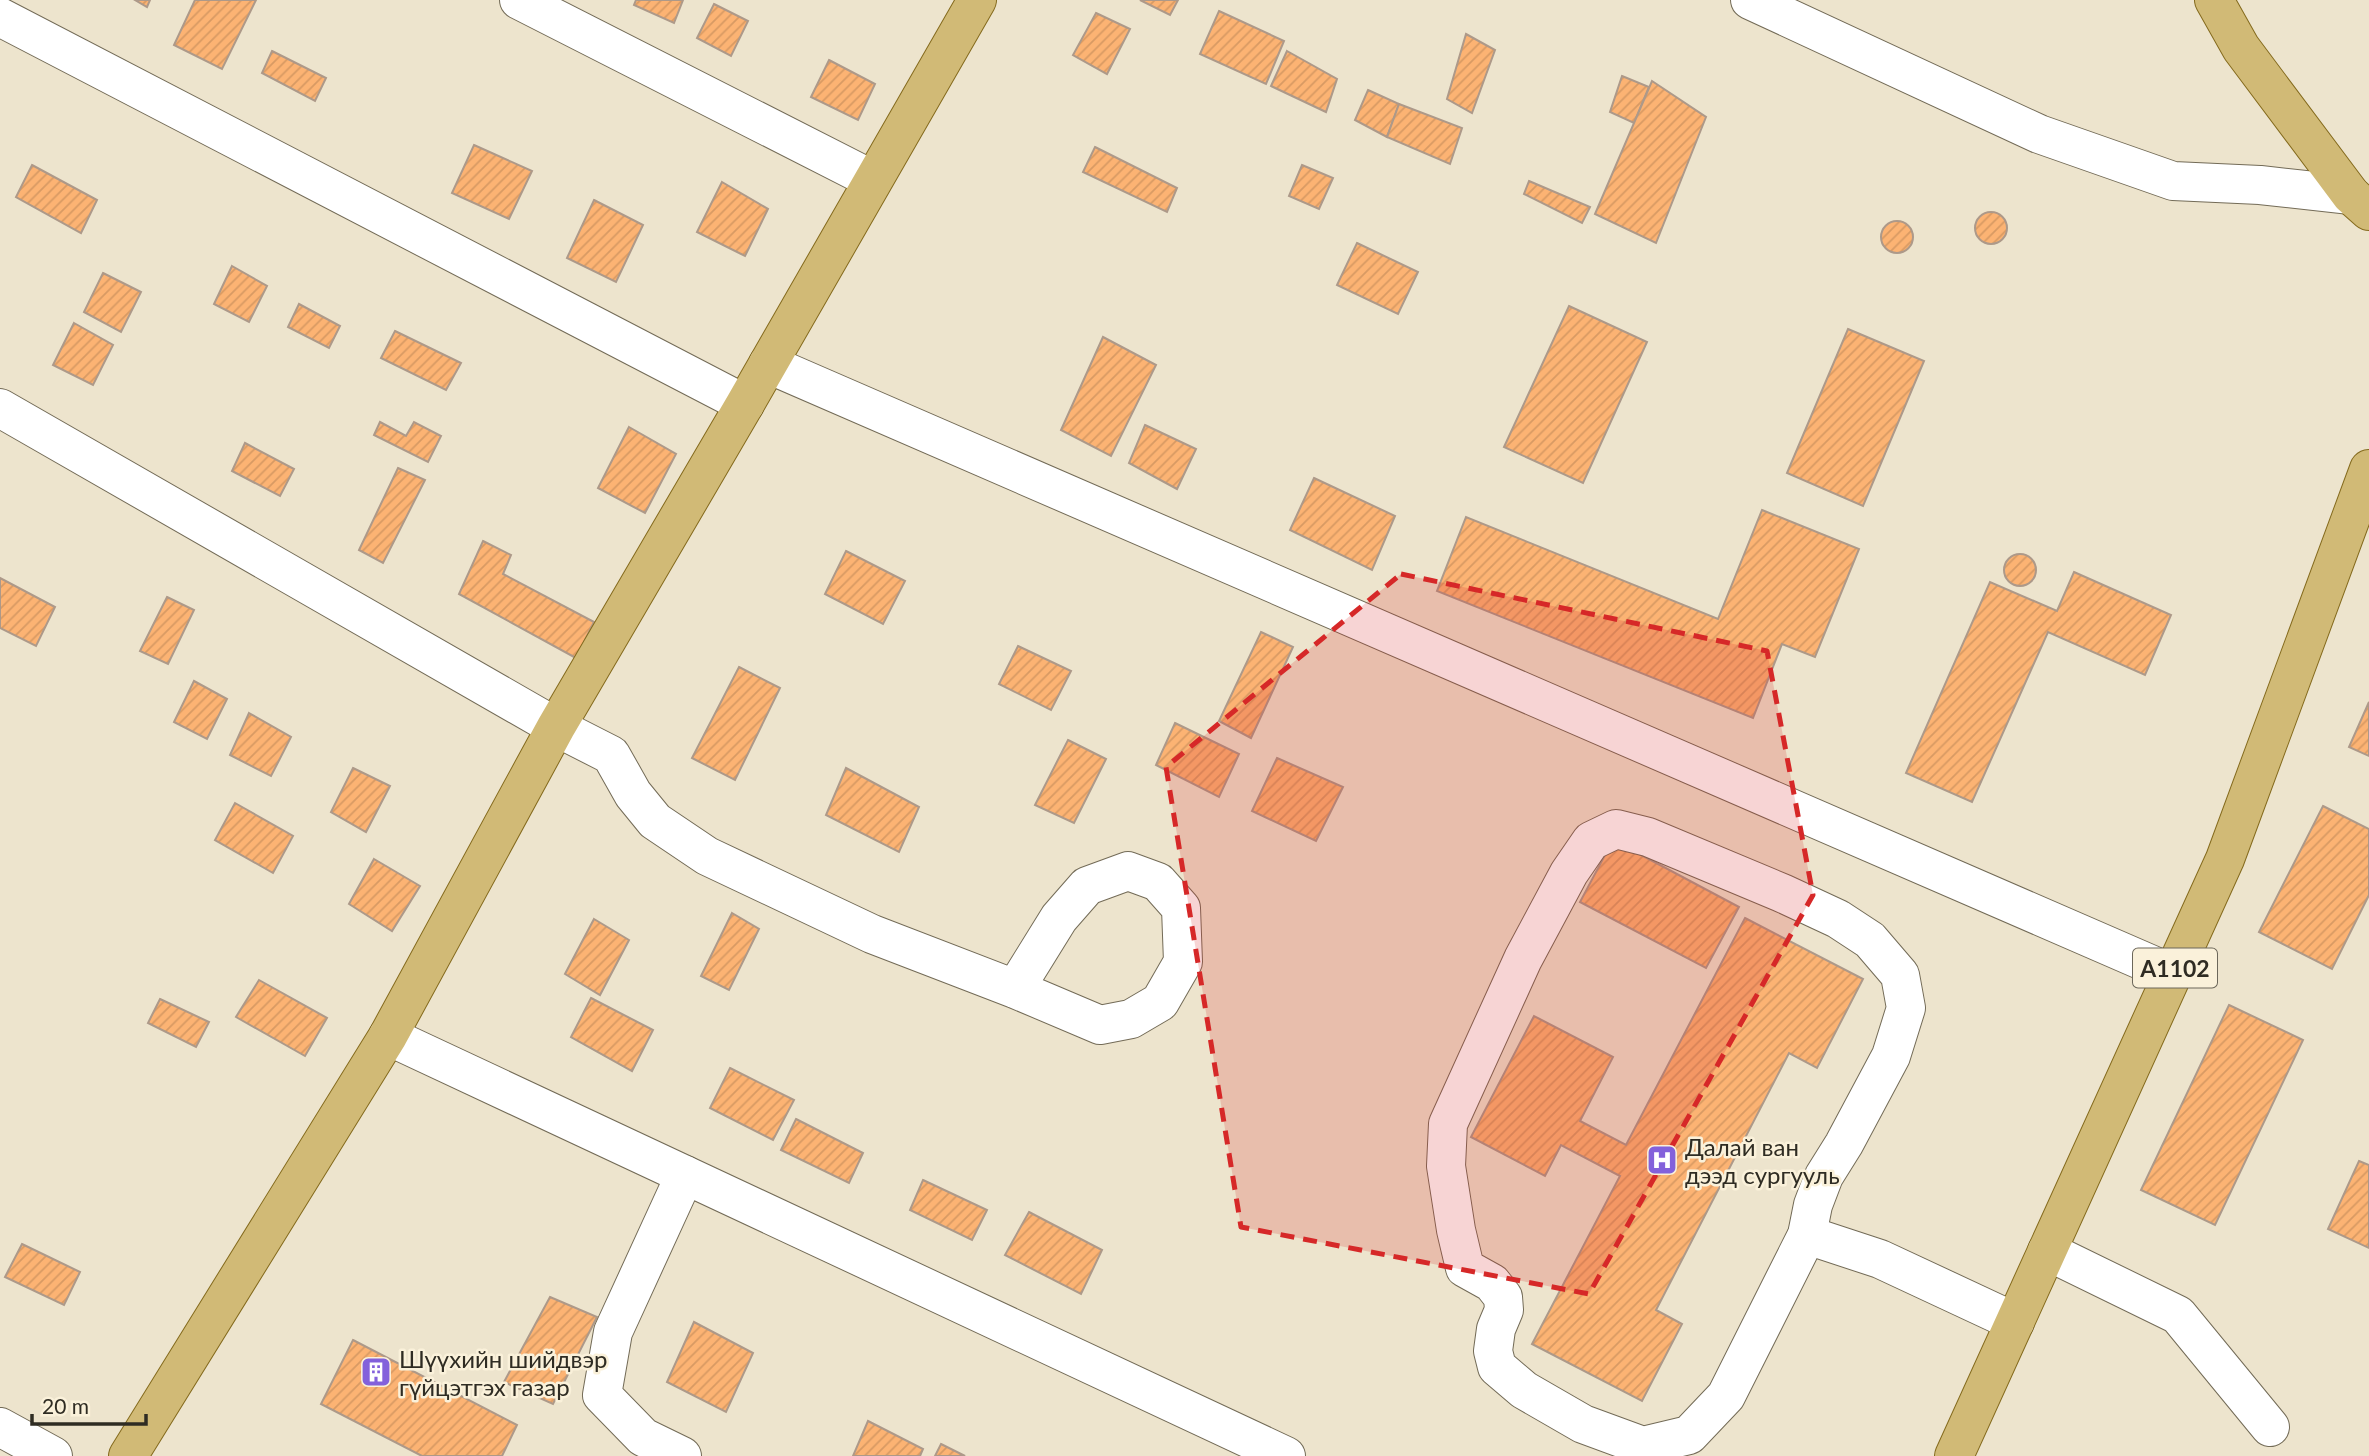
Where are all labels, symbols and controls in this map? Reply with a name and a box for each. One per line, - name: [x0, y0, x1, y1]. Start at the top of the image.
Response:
- road number: A1102: [2133, 948, 2217, 987]
- place label: Далай ван дээд сургууль: [1685, 1132, 1840, 1189]
- hospital icon: Далай ван дээд сургууль: [1645, 1143, 1679, 1177]
- place label: Шүүхийн шийдвэр гүйцэтгэх газар: [399, 1344, 608, 1401]
- building icon: Шүүхийн шийдвэр гүйцэтгэх газар: [359, 1355, 393, 1389]
- scale bar: [32, 1382, 145, 1426]
- text: 20 m: [42, 1393, 89, 1418]

